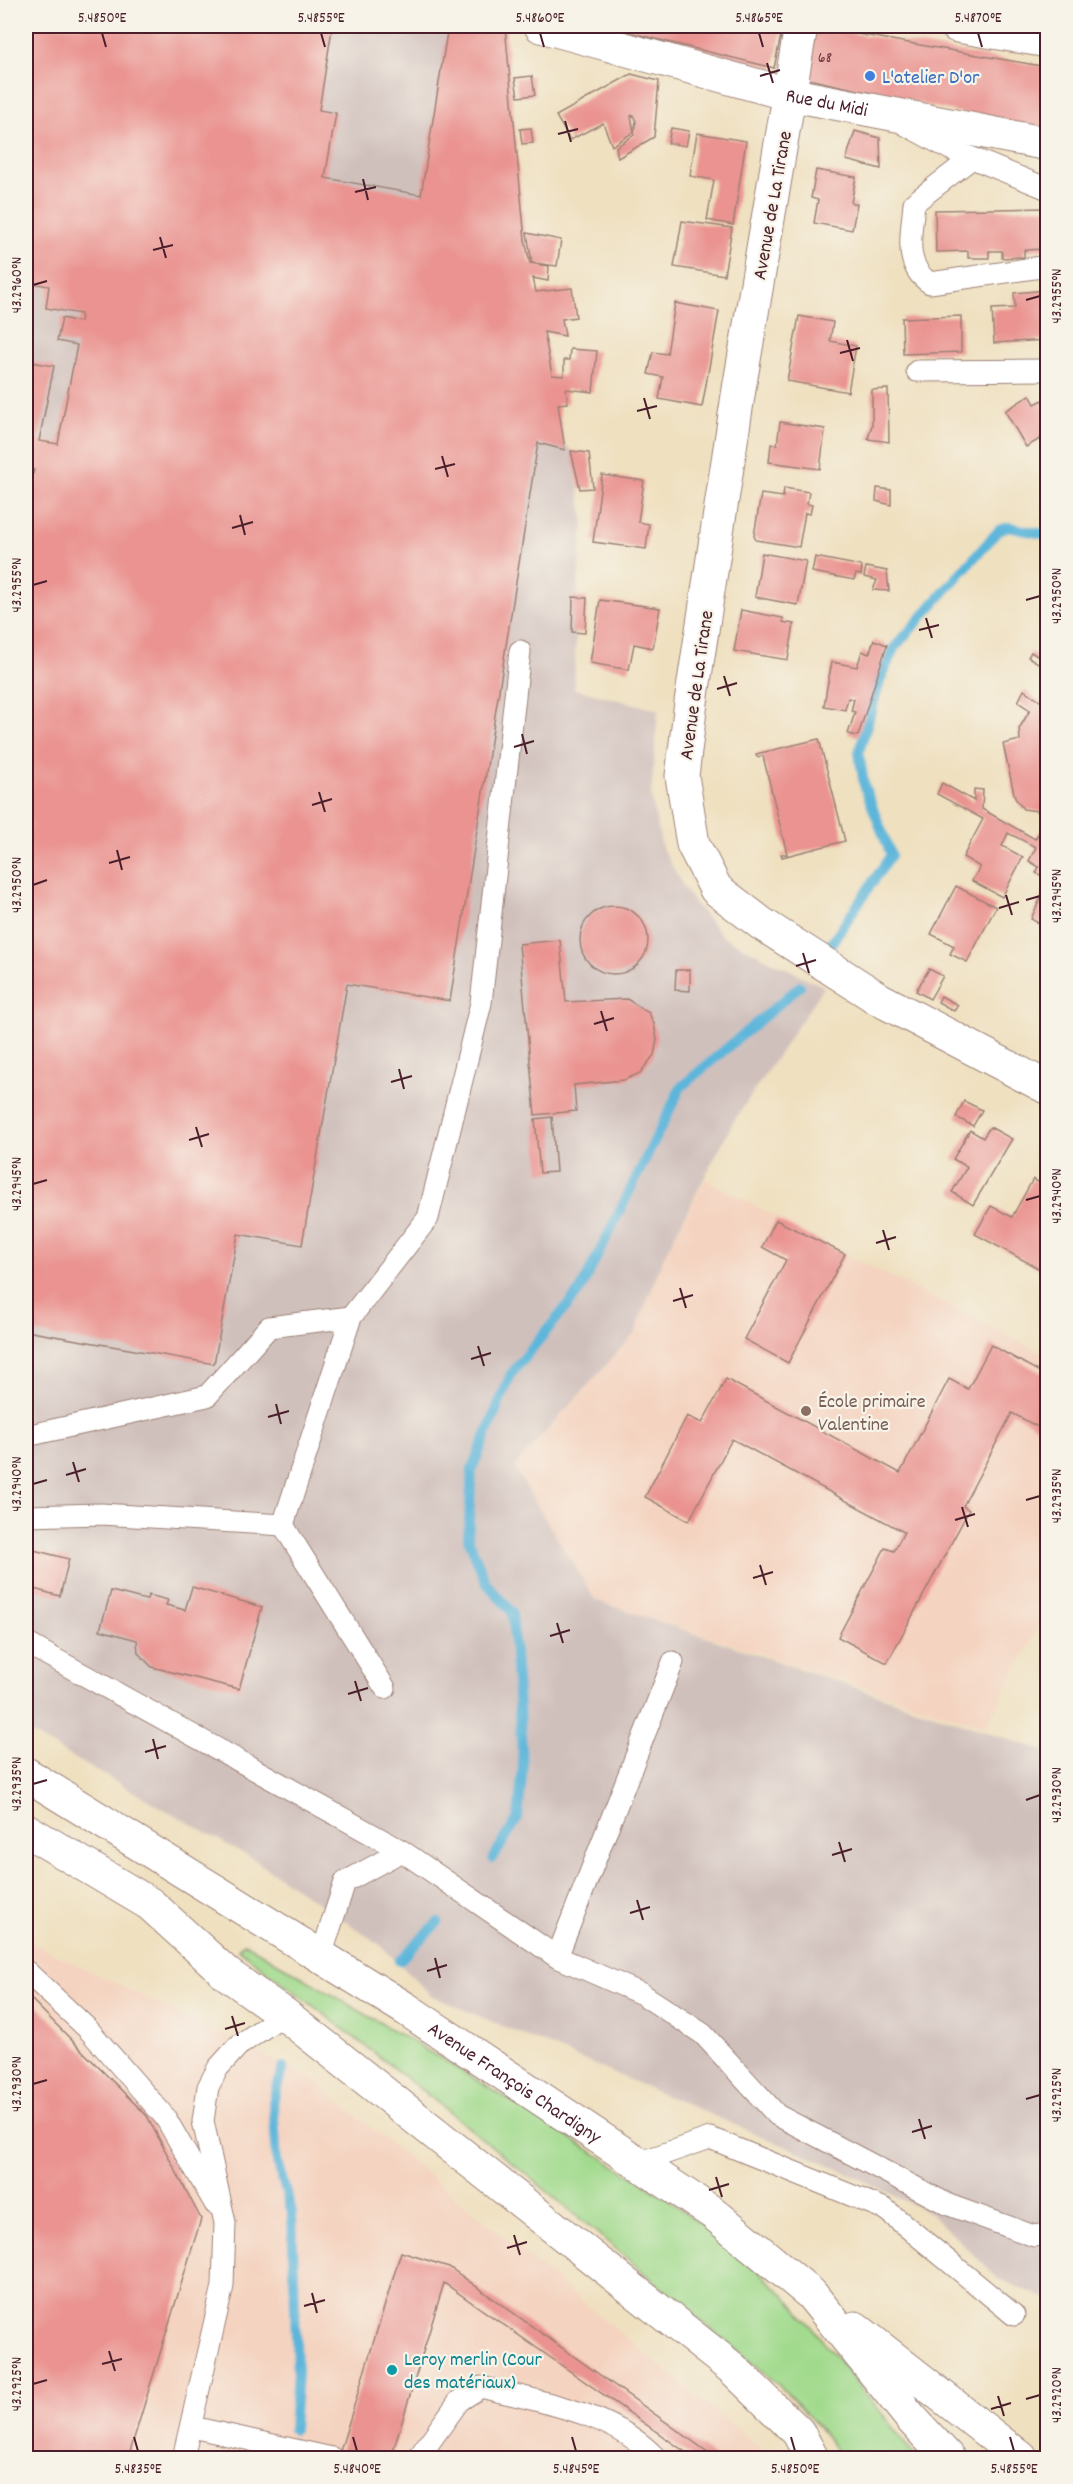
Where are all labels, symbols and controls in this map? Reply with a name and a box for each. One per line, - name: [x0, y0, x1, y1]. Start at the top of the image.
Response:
- text: 5.4850°E: [78, 8, 126, 30]
- text: 5.4855°E: [297, 8, 345, 30]
- text: 5.4860°E: [516, 8, 565, 30]
- text: 5.4865°E: [735, 8, 783, 30]
- text: 5.4870°E: [954, 8, 1002, 30]
- house number: 68: [818, 47, 832, 70]
- place label: L'atelier D'or: [882, 65, 980, 93]
- marker: L'atelier D'or: [863, 69, 877, 83]
- street label: Rue du Midi: [783, 83, 870, 126]
- street label: Avenue de La Tirane: [747, 129, 801, 282]
- text: 43.2960°N: [7, 257, 29, 313]
- text: 43.2955°N: [1047, 269, 1069, 323]
- text: 43.2955°N: [7, 558, 29, 612]
- text: 43.2950°N: [1047, 568, 1069, 624]
- street label: Avenue de La Tirane: [674, 609, 722, 762]
- text: 43.2950°N: [7, 857, 29, 913]
- text: 43.2945°N: [1047, 869, 1069, 923]
- text: 43.2945°N: [7, 1157, 29, 1211]
- text: 43.2940°N: [1047, 1168, 1069, 1224]
- place label: École primaire Valentine: [818, 1389, 926, 1440]
- marker: École primaire Valentine: [799, 1404, 813, 1418]
- text: 43.2940°N: [7, 1456, 29, 1512]
- text: 43.2935°N: [1047, 1469, 1069, 1523]
- text: 43.2935°N: [7, 1757, 29, 1811]
- text: 43.2930°N: [1047, 1767, 1069, 1823]
- street label: Avenue François Chardigny: [421, 2016, 607, 2152]
- text: 43.2930°N: [7, 2056, 29, 2112]
- text: 43.2925°N: [1047, 2068, 1069, 2122]
- place label: Leroy merlin (Cour des matériaux): [404, 2347, 542, 2398]
- text: 43.2925°N: [7, 2357, 29, 2411]
- marker: Leroy merlin (Cour des matériaux): [385, 2363, 399, 2377]
- text: 43.2920°N: [1047, 2367, 1069, 2423]
- text: 5.4835°E: [115, 2459, 162, 2481]
- text: 5.4840°E: [333, 2459, 381, 2481]
- text: 5.4845°E: [553, 2459, 599, 2481]
- text: 5.4850°E: [771, 2459, 819, 2481]
- text: 5.4855°E: [990, 2459, 1038, 2481]

